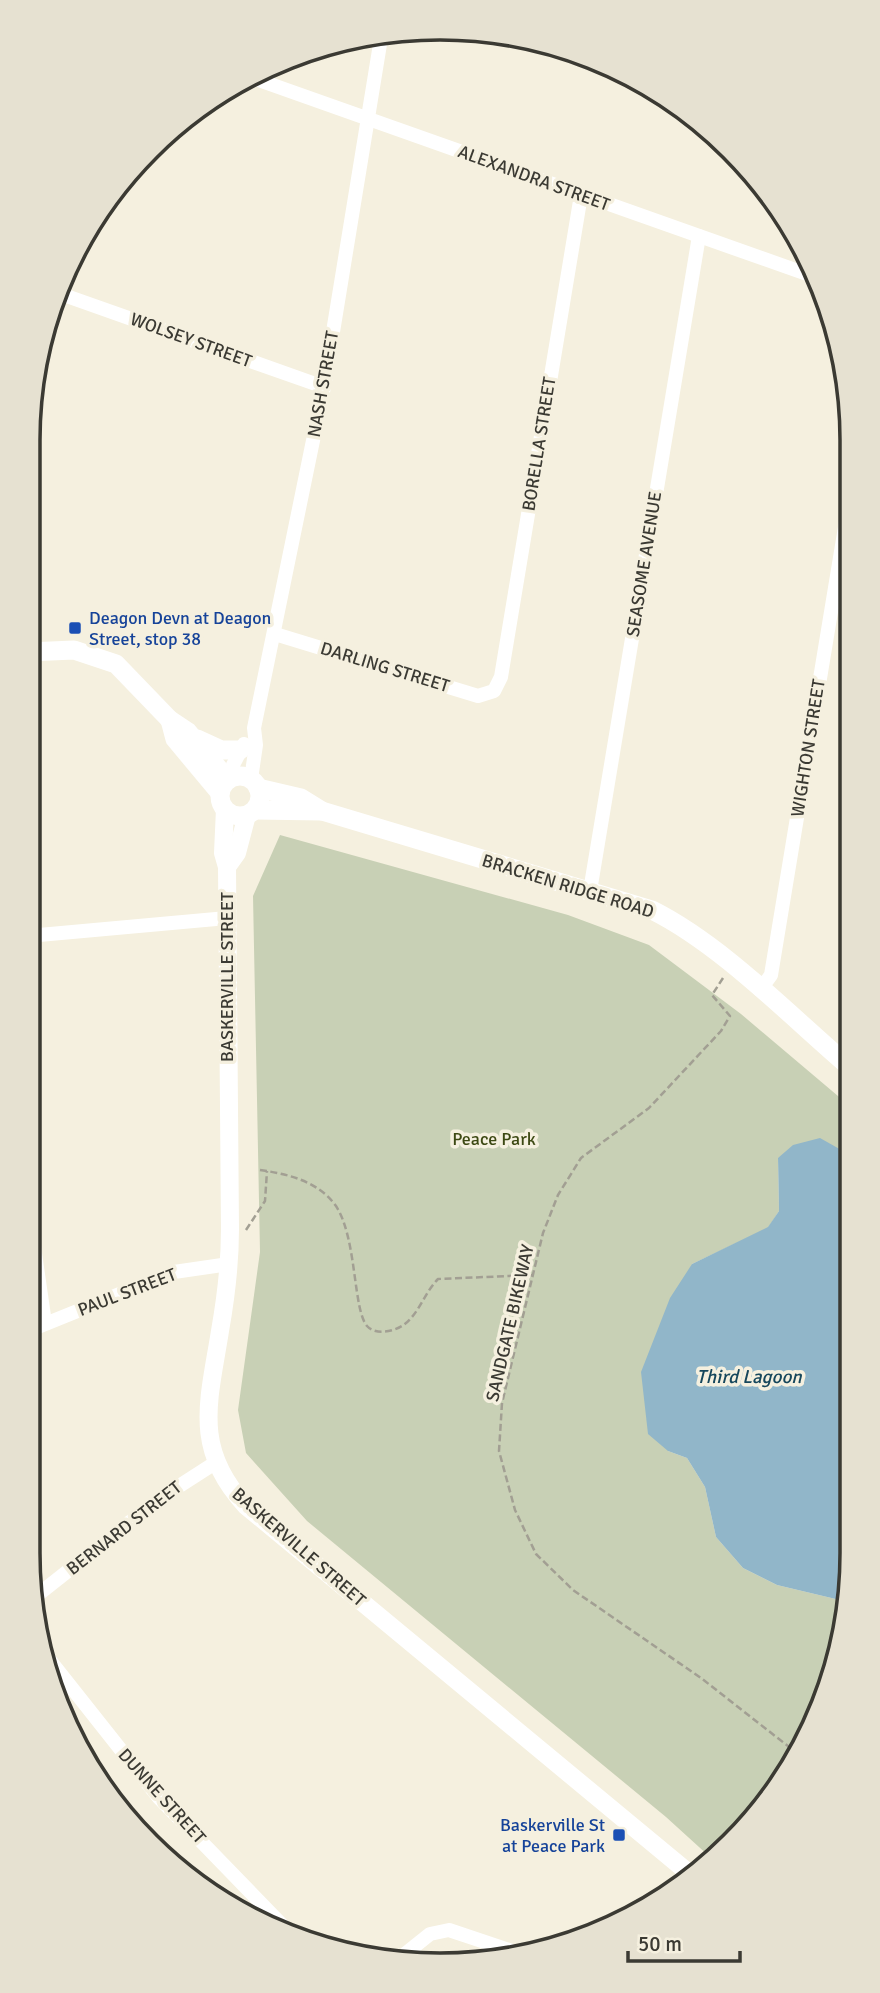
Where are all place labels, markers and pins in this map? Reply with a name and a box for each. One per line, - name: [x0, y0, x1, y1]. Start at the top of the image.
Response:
- place label: Deagon Devn at Deagon Street, stop 38: [89, 607, 271, 650]
- marker: Deagon Devn at Deagon Street, stop 38: [67, 620, 83, 636]
- place label: Baskerville St at Peace Park: [500, 1814, 605, 1857]
- marker: Baskerville St at Peace Park: [611, 1827, 627, 1843]

